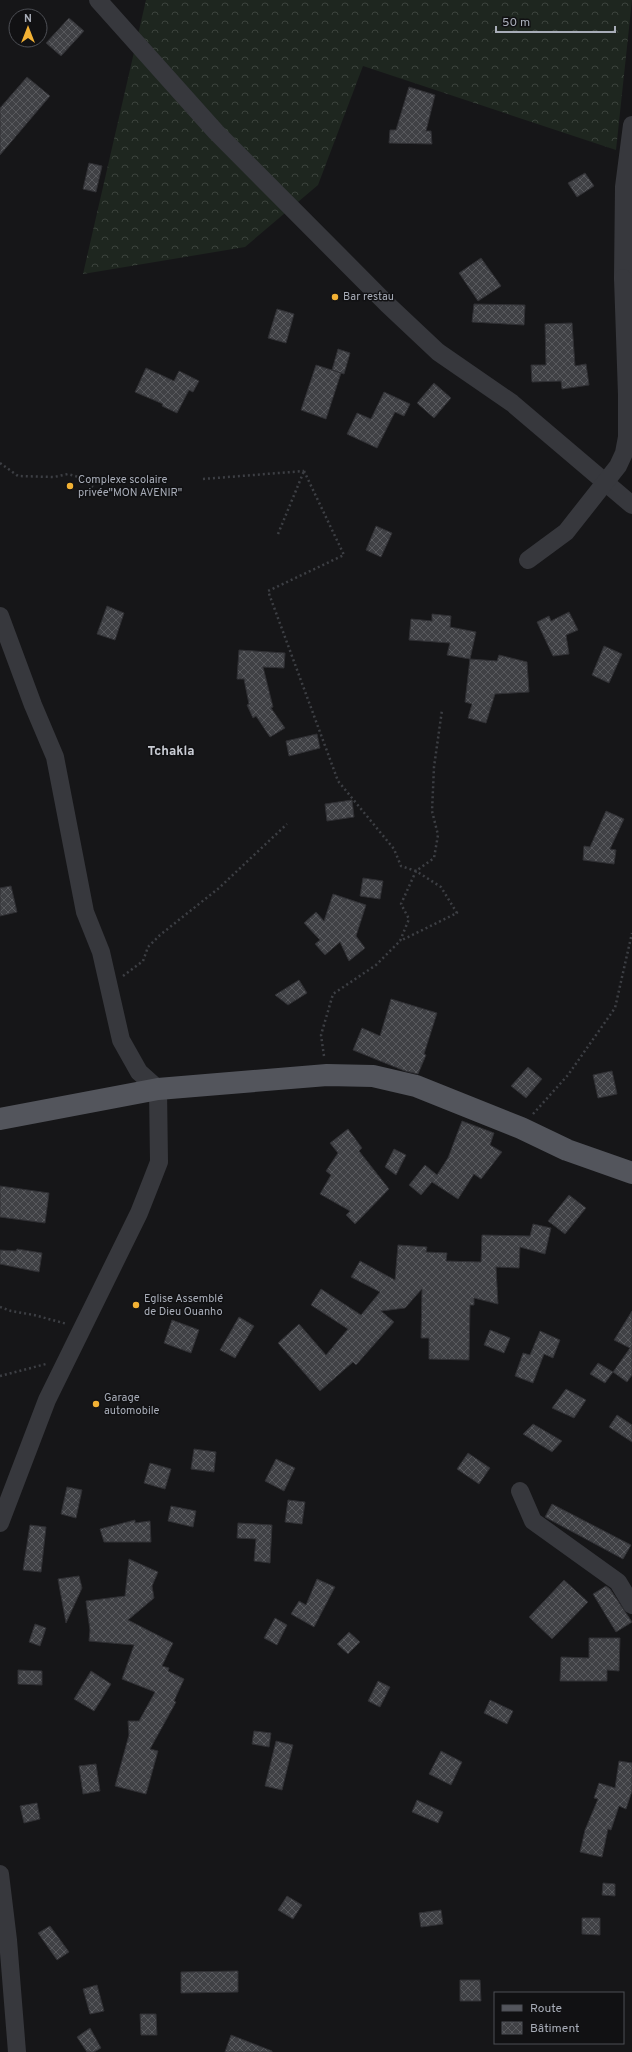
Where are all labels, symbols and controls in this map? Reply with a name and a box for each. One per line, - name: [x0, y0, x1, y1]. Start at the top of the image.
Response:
- north arrow: [8, 8, 48, 48]
- scale bar: [496, 8, 615, 34]
- text: N: [24, 12, 32, 26]
- text: 50 m: [502, 15, 530, 31]
- place label: Bar restau: [343, 290, 394, 304]
- marker: Bar restau: [330, 292, 340, 302]
- place label: Complexe scolaire privée"MON AVENIR": [78, 473, 182, 500]
- marker: Complexe scolaire privée"MON AVENIR": [65, 481, 75, 491]
- district label: Tchakla: [148, 744, 194, 760]
- place label: Eglise Assemblé de Dieu Ouanho: [144, 1292, 223, 1319]
- marker: Eglise Assemblé de Dieu Ouanho: [131, 1300, 141, 1310]
- place label: Garage automobile: [104, 1391, 160, 1418]
- marker: Garage automobile: [91, 1399, 101, 1409]
- legend: [494, 1992, 624, 2044]
- text: Route: [530, 2001, 562, 2017]
- text: Bâtiment: [530, 2021, 580, 2037]

